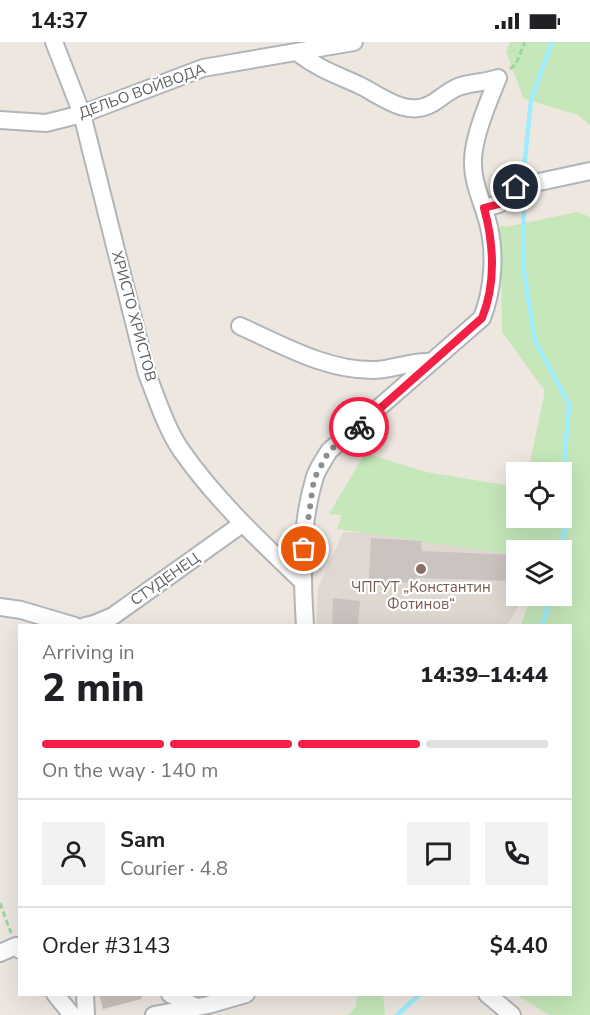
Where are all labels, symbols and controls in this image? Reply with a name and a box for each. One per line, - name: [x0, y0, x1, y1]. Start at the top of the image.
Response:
- text: 14:37: [30, 6, 88, 36]
- street label: ДЕЛЬО ВОЙВОДА: [76, 59, 208, 123]
- pin: [490, 161, 541, 212]
- icon: home: [499, 170, 532, 203]
- street label: ХРИСТО ХРИСТОВ: [107, 248, 161, 384]
- courier: [329, 397, 389, 457]
- icon: bike: [343, 411, 376, 444]
- map controls: [506, 462, 572, 606]
- button: locate: [506, 462, 572, 528]
- pin: [278, 523, 329, 574]
- icon: bag: [287, 532, 320, 565]
- button: layers: [506, 540, 572, 606]
- street label: СТУДЕНЕЦ: [126, 548, 204, 610]
- marker: ЧПГУТ „Константин Фотинов“: [414, 562, 428, 576]
- place label: ЧПГУТ „Константин Фотинов“: [351, 577, 491, 614]
- text: Arriving in: [42, 639, 135, 666]
- text: 14:39–14:44: [420, 660, 548, 690]
- text: 2 min: [42, 662, 145, 715]
- text: On the way · 140 m: [42, 757, 218, 784]
- button: person: [42, 822, 105, 885]
- button: chat: [407, 822, 470, 885]
- button: phone: [485, 822, 548, 885]
- text: Sam: [120, 825, 165, 855]
- text: Courier · 4.8: [120, 855, 228, 882]
- text: Order #3143: [42, 931, 171, 961]
- text: $4.40: [490, 931, 548, 961]

